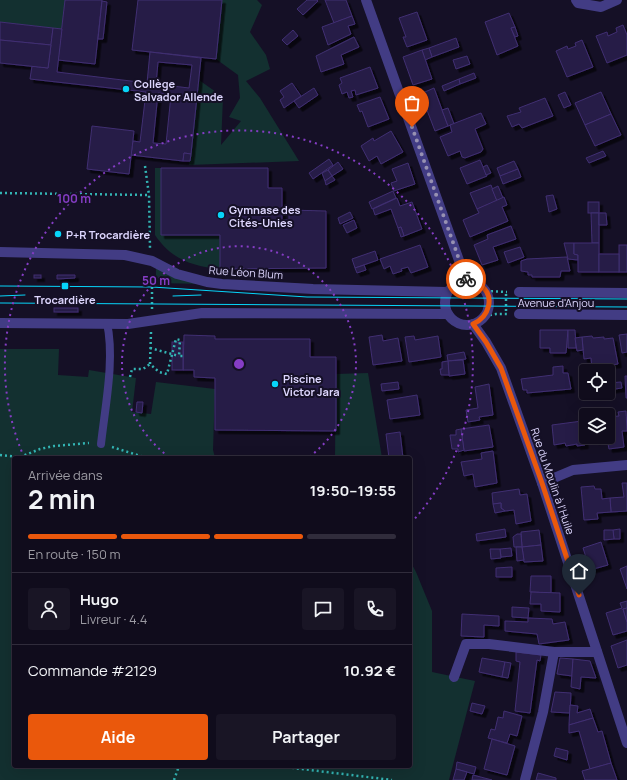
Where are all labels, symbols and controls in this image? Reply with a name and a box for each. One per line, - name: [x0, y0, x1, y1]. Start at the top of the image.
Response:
- place label: Collège Salvador Allende: [134, 76, 223, 104]
- marker: Collège Salvador Allende: [121, 84, 131, 94]
- pin: [395, 86, 429, 127]
- icon: bag: [401, 92, 423, 114]
- text: 100 m: [57, 190, 91, 207]
- place label: Gymnase des Cités-Unies: [229, 202, 301, 230]
- marker: Gymnase des Cités-Unies: [216, 210, 226, 220]
- place label: P+R Trocardière: [66, 227, 151, 242]
- marker: P+R Trocardière: [53, 229, 63, 239]
- courier: [446, 259, 486, 299]
- street label: Rue Léon Blum: [208, 262, 284, 282]
- icon: bike: [455, 268, 477, 290]
- text: 50 m: [142, 272, 170, 289]
- marker: Trocardière: [60, 281, 70, 291]
- place label: Trocardière: [34, 292, 96, 307]
- street label: Avenue d'Anjou: [518, 295, 594, 310]
- centre of rings: [232, 357, 246, 371]
- map controls: [579, 364, 615, 444]
- button: locate: [579, 364, 615, 400]
- place label: Piscine Victor Jara: [283, 371, 340, 399]
- marker: Piscine Victor Jara: [270, 379, 280, 389]
- button: layers: [579, 408, 615, 444]
- street label: Rue du Moulin à l'Huile: [528, 426, 579, 537]
- text: Arrivée dans: [28, 466, 103, 484]
- text: 19:50–19:55: [310, 480, 396, 501]
- text: 2 min: [28, 481, 96, 517]
- text: En route · 150 m: [28, 545, 121, 563]
- pin: [562, 554, 596, 595]
- icon: home: [568, 560, 590, 582]
- button: person: [28, 588, 70, 630]
- button: chat: [302, 588, 344, 630]
- button: phone: [354, 588, 396, 630]
- text: Hugo: [80, 589, 119, 610]
- text: Livreur · 4.4: [80, 610, 147, 628]
- text: Commande #2129: [28, 660, 157, 681]
- text: 10.92 €: [344, 660, 396, 681]
- button: Aide: [28, 714, 208, 760]
- button: Partager: [216, 714, 396, 760]

